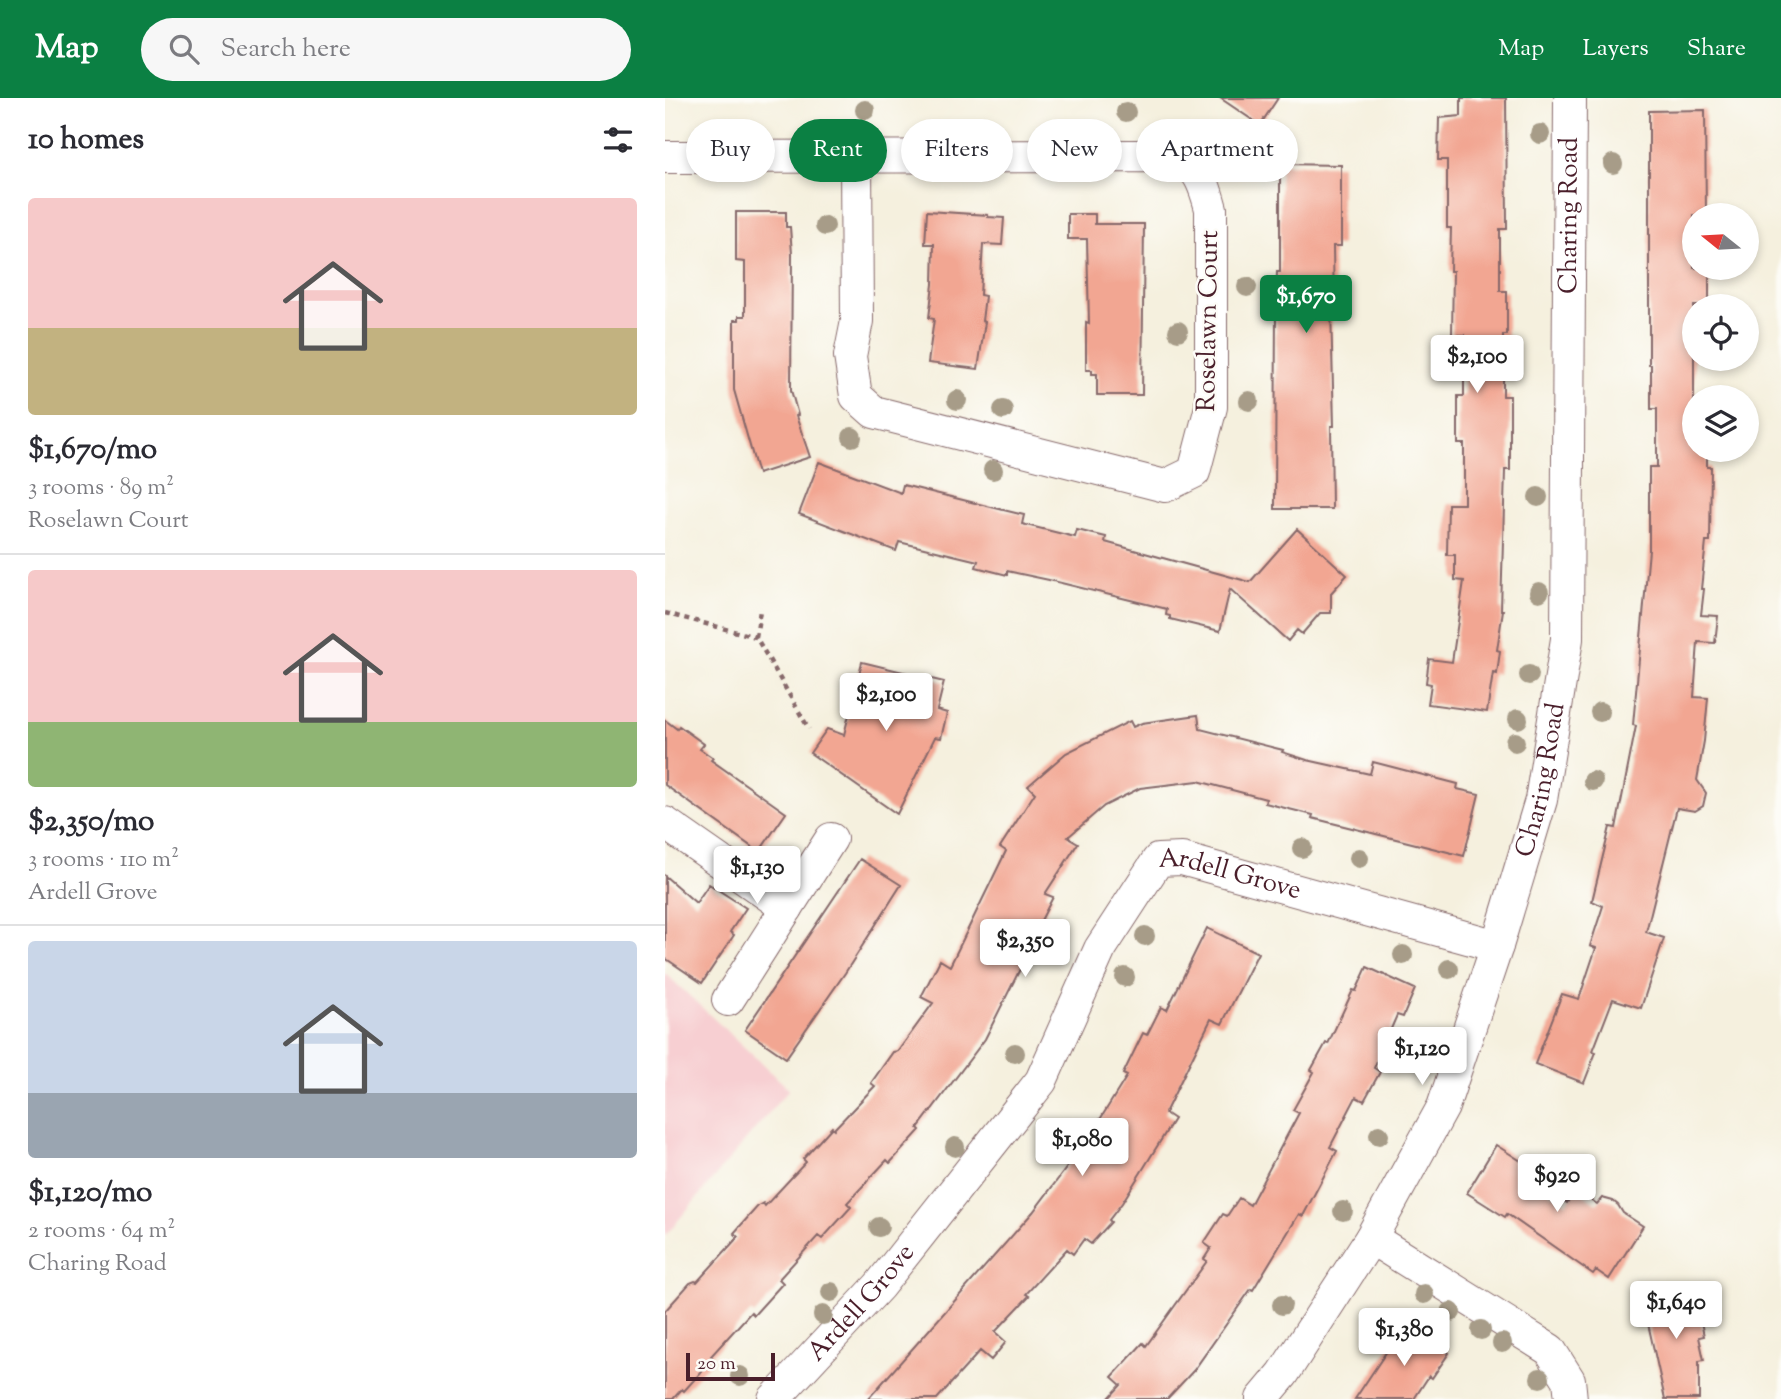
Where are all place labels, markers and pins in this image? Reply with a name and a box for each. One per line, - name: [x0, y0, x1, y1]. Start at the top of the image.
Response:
- pin: $1,670: [1249, 275, 1363, 335]
- pin: $2,100: [1420, 336, 1534, 395]
- pin: $2,100: [829, 674, 943, 733]
- pin: $1,130: [700, 846, 814, 906]
- pin: $2,350: [968, 920, 1082, 979]
- pin: $1,120: [1365, 1028, 1479, 1087]
- pin: $1,080: [1025, 1118, 1139, 1178]
- pin: $920: [1516, 1154, 1598, 1214]
- pin: $1,640: [1619, 1282, 1733, 1341]
- pin: $1,380: [1347, 1308, 1461, 1368]

